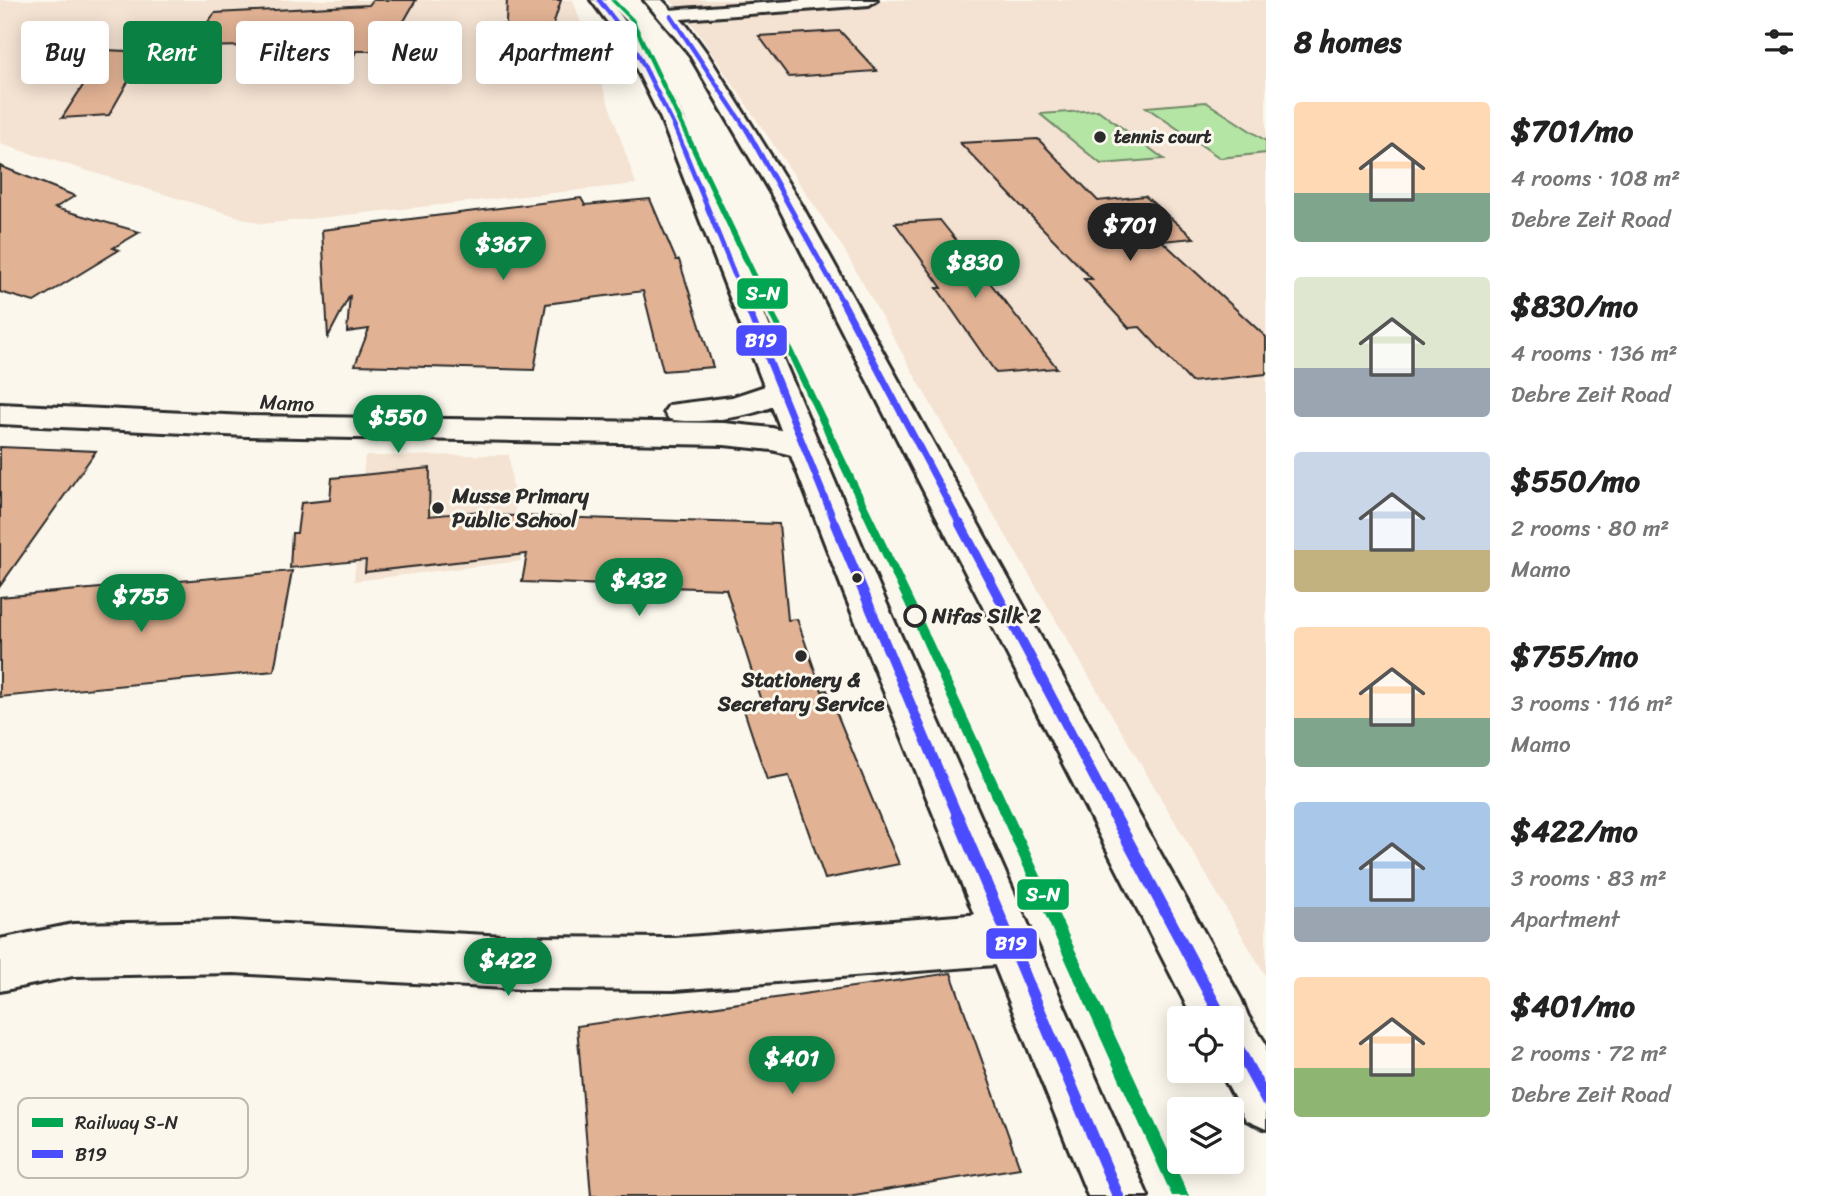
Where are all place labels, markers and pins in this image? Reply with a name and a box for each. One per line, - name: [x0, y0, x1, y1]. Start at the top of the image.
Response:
- place label: tennis court: [1114, 121, 1211, 153]
- marker: tennis court: [1092, 129, 1108, 145]
- pin: $701: [1089, 204, 1171, 263]
- pin: $367: [462, 222, 544, 282]
- pin: $830: [934, 240, 1016, 300]
- pin: $550: [357, 396, 439, 455]
- place label: Musse Primary Public School: [451, 477, 590, 539]
- marker: Musse Primary Public School: [430, 500, 446, 516]
- pin: $432: [598, 558, 680, 618]
- unlabelled marker: [850, 571, 864, 585]
- pin: $755: [100, 574, 182, 634]
- place label: Nifas Silk 2: [931, 597, 1041, 635]
- marker: Nifas Silk 2: [904, 605, 926, 627]
- marker: Stationery & Secretary Service: [793, 648, 809, 664]
- place label: Stationery & Secretary Service: [717, 661, 885, 723]
- pin: $422: [467, 939, 549, 998]
- pin: $401: [751, 1036, 833, 1096]

